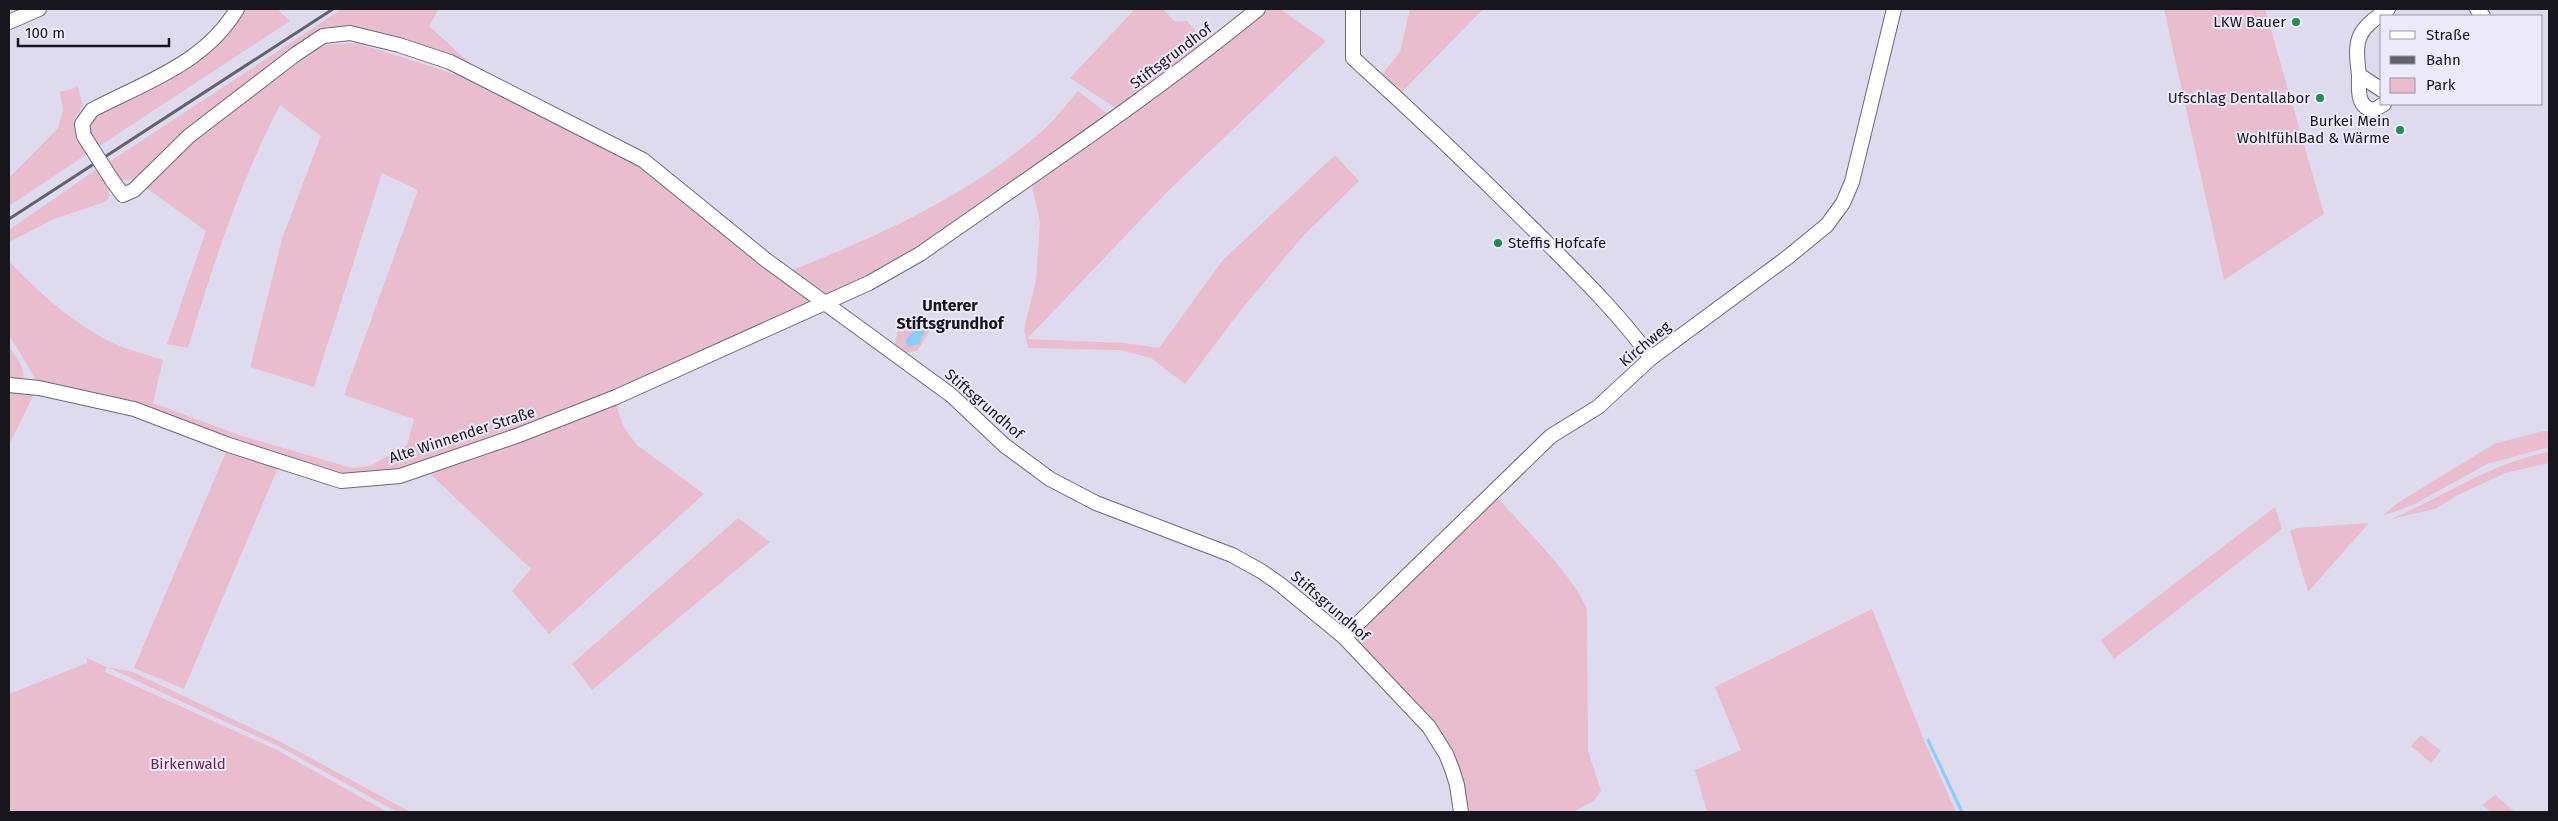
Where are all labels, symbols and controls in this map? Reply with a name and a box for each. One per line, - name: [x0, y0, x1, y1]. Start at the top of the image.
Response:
- place label: LKW Bauer: [2213, 13, 2286, 31]
- scale bar: [18, 15, 169, 47]
- legend: [2380, 15, 2543, 105]
- marker: LKW Bauer: [2290, 16, 2302, 28]
- street label: Stiftsgrundhof: [1126, 19, 1216, 93]
- text: 100 m: [25, 24, 65, 42]
- text: Straße: [2426, 26, 2470, 44]
- text: Bahn: [2426, 51, 2461, 69]
- text: Park: [2426, 76, 2456, 94]
- place label: Ufschlag Dentallabor: [2168, 89, 2310, 107]
- marker: Ufschlag Dentallabor: [2314, 92, 2326, 104]
- place label: Burkei Mein WohlfühlBad & Wärme: [2237, 112, 2390, 147]
- marker: Burkei Mein WohlfühlBad & Wärme: [2394, 124, 2406, 136]
- place label: Steffis Hofcafe: [1508, 234, 1606, 252]
- marker: Steffis Hofcafe: [1492, 237, 1504, 249]
- district label: Unterer Stiftsgrundhof: [897, 296, 1005, 333]
- street label: Kirchweg: [1616, 317, 1674, 371]
- street label: Stiftsgrundhof: [941, 365, 1028, 444]
- street label: Alte Winnender Straße: [387, 403, 537, 467]
- street label: Stiftsgrundhof: [1287, 567, 1374, 646]
- park label: Birkenwald: [150, 755, 226, 773]

